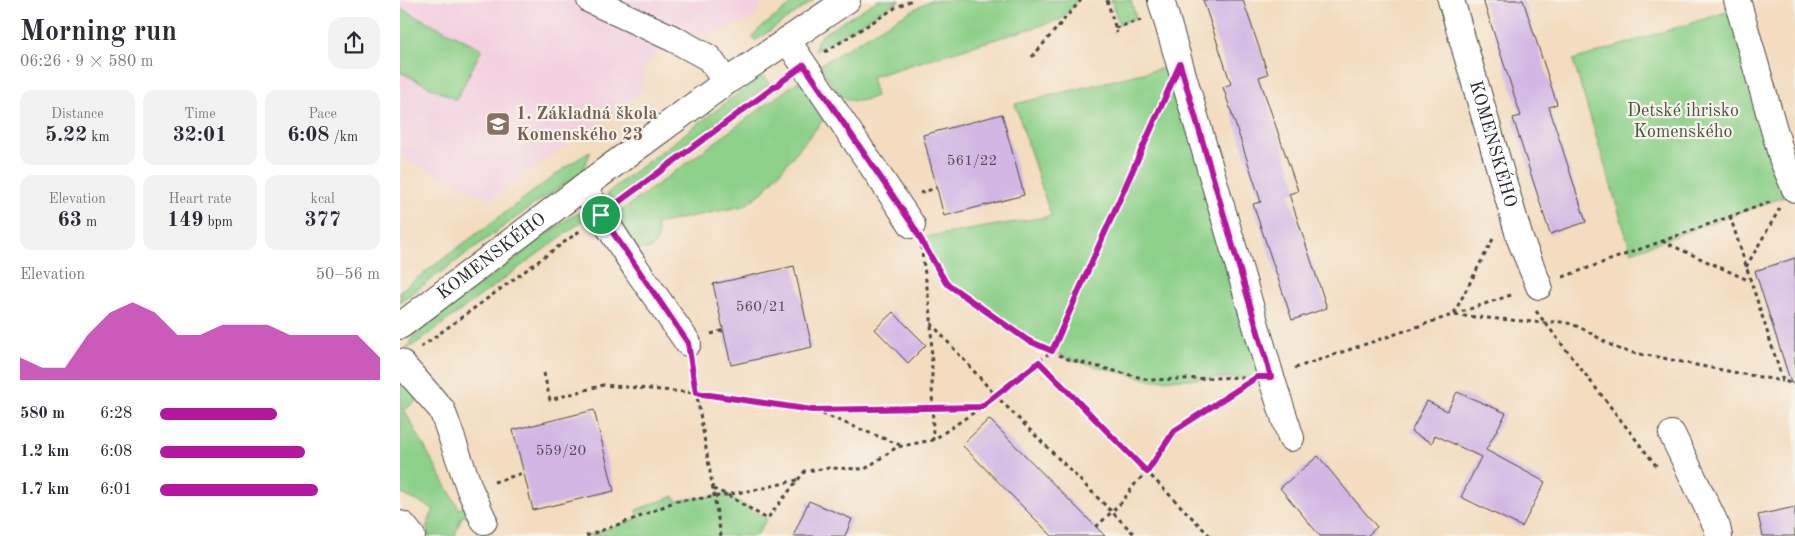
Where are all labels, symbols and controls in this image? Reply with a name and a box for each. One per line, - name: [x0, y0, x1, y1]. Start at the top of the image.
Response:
- button: share: [328, 17, 380, 69]
- text: Morning run: [20, 19, 177, 47]
- text: 06:26 · 9 × 580 m: [20, 54, 153, 70]
- street label: KOMENSKÉHO: [1466, 79, 1519, 209]
- park label: Detské ihrisko Komenského: [1627, 102, 1739, 141]
- place label: 1. Základná škola Komenského 23: [516, 105, 658, 144]
- text: Distance: [51, 107, 104, 121]
- text: Time: [184, 107, 216, 121]
- text: Pace: [308, 107, 337, 121]
- school or university icon: 1. Základná škola Komenského 23: [485, 111, 511, 137]
- text: 5.22: [45, 125, 87, 146]
- text: 32:01: [173, 125, 227, 146]
- text: 6:08: [287, 125, 330, 146]
- text: km: [87, 130, 110, 144]
- text: /km: [330, 130, 358, 144]
- house number: 561/22: [947, 154, 997, 169]
- text: Elevation: [49, 192, 106, 206]
- text: Heart rate: [169, 192, 231, 206]
- text: kcal: [311, 192, 335, 206]
- pin: [580, 194, 622, 236]
- icon: arrive: [587, 201, 615, 229]
- text: 63: [58, 210, 82, 231]
- text: 149: [167, 210, 204, 231]
- text: 377: [304, 210, 341, 231]
- street label: KOMENSKÉHO: [434, 210, 549, 303]
- text: m: [82, 215, 97, 229]
- text: bpm: [204, 215, 233, 229]
- text: Elevation: [20, 267, 85, 283]
- text: 50–56 m: [316, 267, 380, 283]
- house number: 560/21: [736, 300, 786, 315]
- text: 580 m: [20, 406, 65, 422]
- text: 6:28: [100, 406, 132, 422]
- text: 1.2 km: [20, 444, 69, 460]
- text: 6:08: [100, 444, 132, 460]
- house number: 559/20: [536, 444, 586, 459]
- text: 1.7 km: [20, 482, 69, 498]
- text: 6:01: [100, 482, 132, 498]

